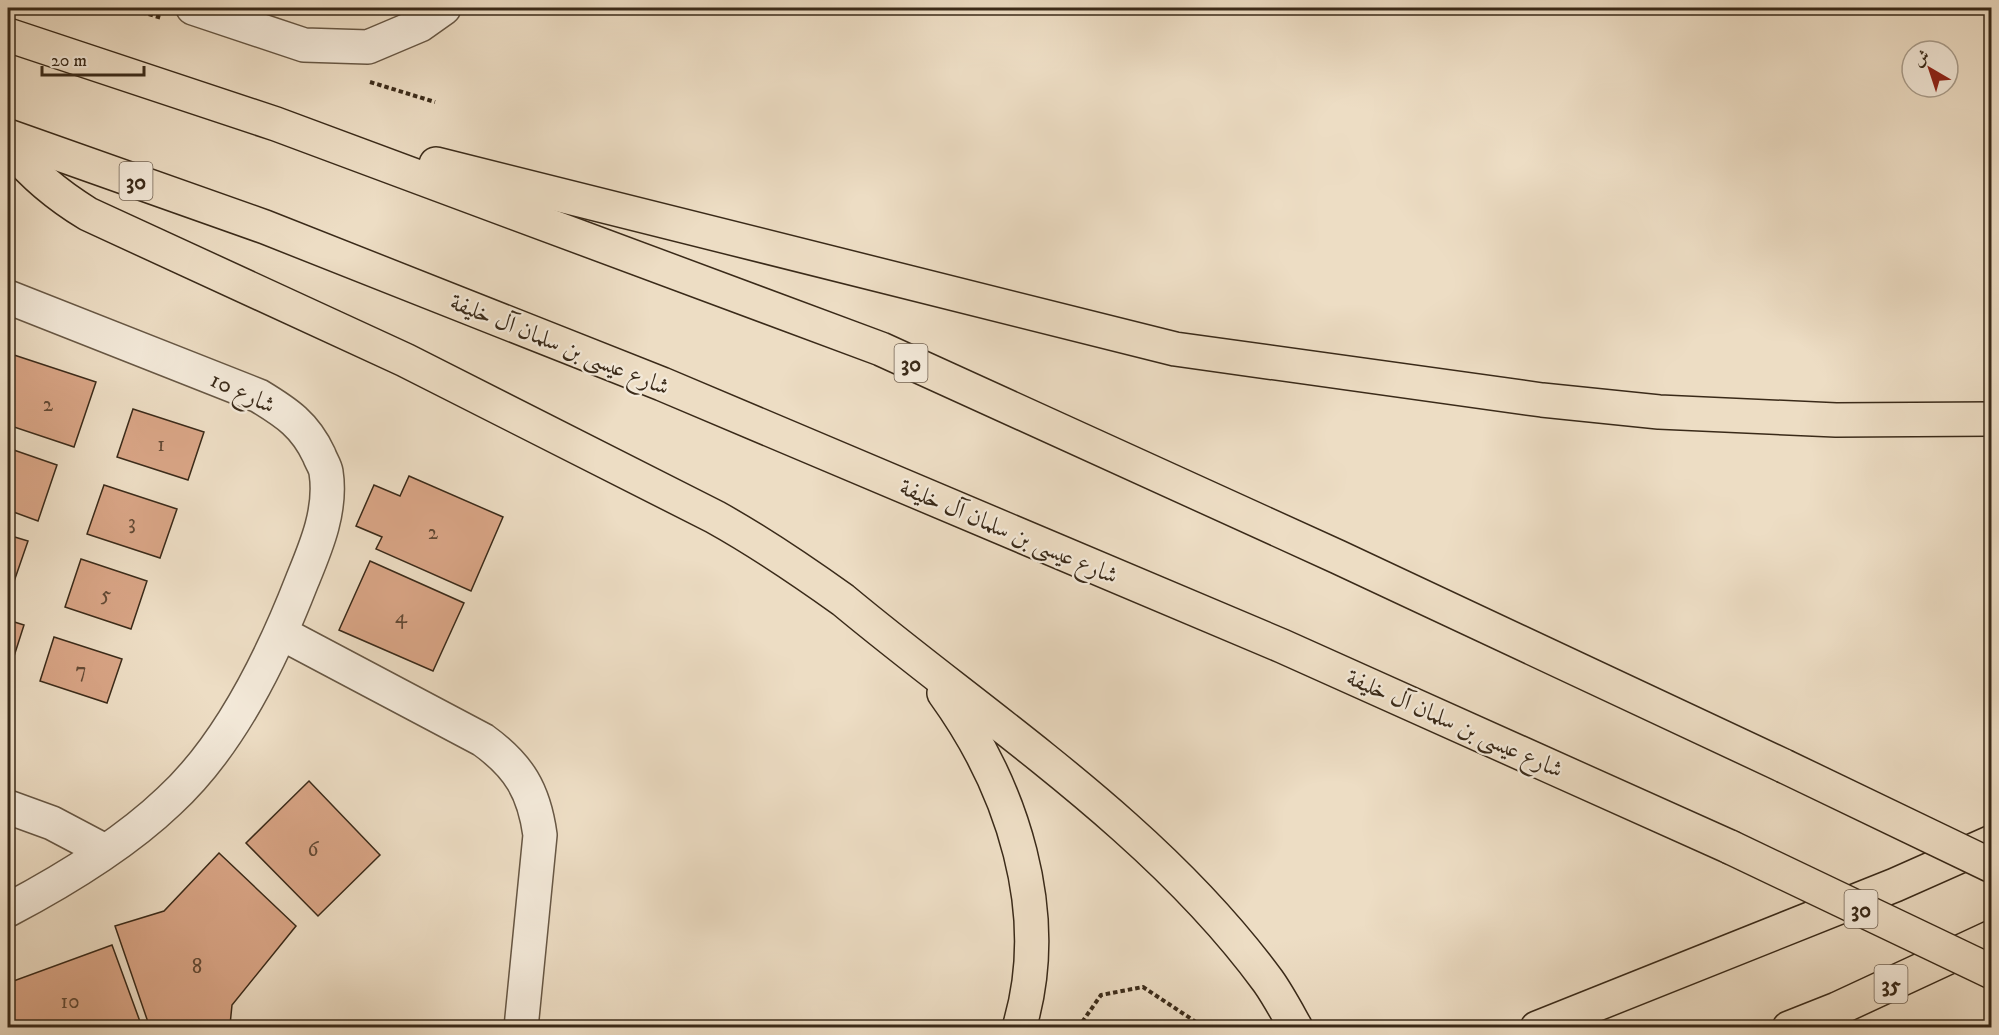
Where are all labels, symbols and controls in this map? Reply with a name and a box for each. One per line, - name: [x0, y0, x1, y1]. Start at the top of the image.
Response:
- scale bar: [42, 39, 144, 77]
- north arrow: [1900, 39, 1960, 99]
- text: ش: [1909, 45, 1934, 71]
- text: 20 m: [51, 50, 87, 72]
- road number: 30: [120, 162, 152, 200]
- street label: شارع عيسى بن سلمان آل خليفة: [444, 287, 674, 406]
- road number: 30: [894, 344, 928, 382]
- street label: شارع 10: [204, 365, 280, 425]
- house number: 2: [43, 392, 54, 418]
- house number: 1: [157, 432, 165, 458]
- street label: شارع عيسى بن سلمان آل خليفة: [893, 472, 1122, 595]
- house number: 3: [128, 510, 136, 536]
- house number: 2: [428, 520, 439, 546]
- house number: 5: [101, 582, 111, 608]
- house number: 4: [395, 604, 408, 630]
- house number: 7: [75, 658, 87, 684]
- street label: شارع عيسى بن سلمان آل خليفة: [1340, 663, 1568, 789]
- house number: 6: [308, 837, 320, 863]
- road number: 30: [1844, 890, 1878, 928]
- house number: 8: [192, 954, 202, 980]
- road number: 35: [1874, 965, 1908, 1003]
- house number: 10: [61, 989, 79, 1015]

